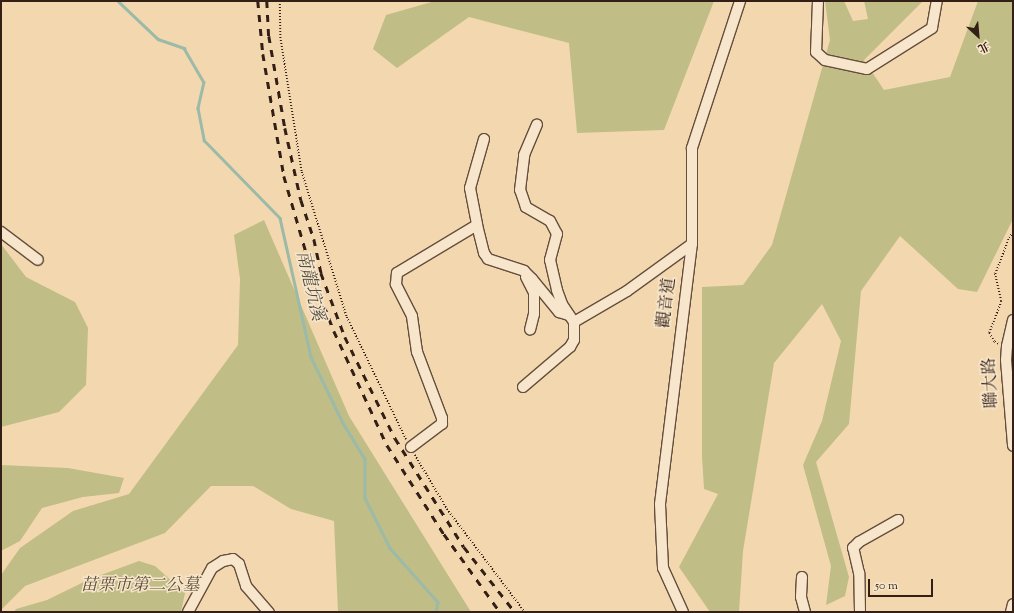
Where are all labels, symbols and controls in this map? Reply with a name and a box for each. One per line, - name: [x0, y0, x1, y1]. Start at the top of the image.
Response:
- north arrow: [958, 16, 998, 56]
- text: 北: [975, 37, 992, 56]
- water label: 南龍坑溪: [290, 248, 328, 324]
- street label: 觀音道: [655, 276, 681, 330]
- street label: 聯大路: [980, 357, 1004, 409]
- scale bar: [870, 571, 935, 597]
- park label: 苗栗市第二公墓: [81, 577, 199, 597]
- text: 50 m: [875, 577, 898, 595]

